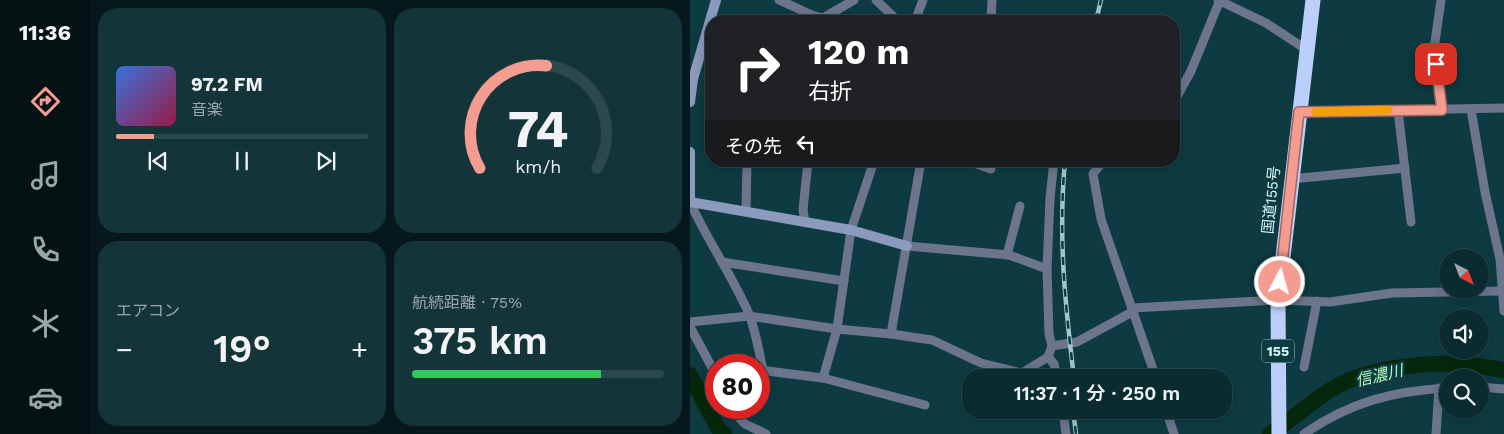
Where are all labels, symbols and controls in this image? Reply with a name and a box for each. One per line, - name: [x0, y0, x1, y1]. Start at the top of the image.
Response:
- text: 11:36: [19, 20, 71, 45]
- text: 120 m: [808, 31, 909, 73]
- icon: right: [725, 35, 790, 100]
- pin: [1415, 43, 1457, 85]
- icon: arrive: [1422, 50, 1450, 78]
- text: 97.2 FM: [191, 73, 263, 96]
- text: 右折: [808, 79, 852, 104]
- icon: directions: [28, 84, 63, 119]
- text: 74: [508, 99, 568, 160]
- text: 音楽: [191, 100, 223, 119]
- icon: left: [792, 130, 820, 158]
- text: その先: [725, 135, 782, 158]
- icon: previous: [144, 147, 172, 175]
- icon: pause: [228, 147, 256, 175]
- icon: next: [312, 147, 340, 175]
- text: km/h: [515, 156, 561, 177]
- icon: music: [28, 158, 63, 193]
- street label: 国道155号: [1258, 165, 1284, 235]
- icon: phone: [28, 232, 63, 267]
- north arrow: [1439, 249, 1489, 299]
- map controls: [1439, 249, 1489, 419]
- position arrow: [1253, 255, 1305, 307]
- text: 航続距離 · 75%: [412, 293, 522, 312]
- text: エアコン: [116, 301, 180, 320]
- icon: climate: [28, 306, 63, 341]
- button: sound: [1439, 309, 1489, 359]
- text: 375 km: [412, 319, 548, 363]
- text: 19°: [213, 327, 271, 371]
- text: −: [116, 333, 133, 366]
- text: +: [351, 333, 368, 366]
- road number: 155: [1262, 340, 1294, 362]
- speed limit sign: 80: [705, 354, 770, 419]
- water label: 信濃川: [1354, 360, 1407, 390]
- button: search: [1439, 369, 1489, 419]
- icon: car: [28, 380, 63, 415]
- text: 11:37 · 1 分 · 250 m: [1014, 382, 1180, 405]

